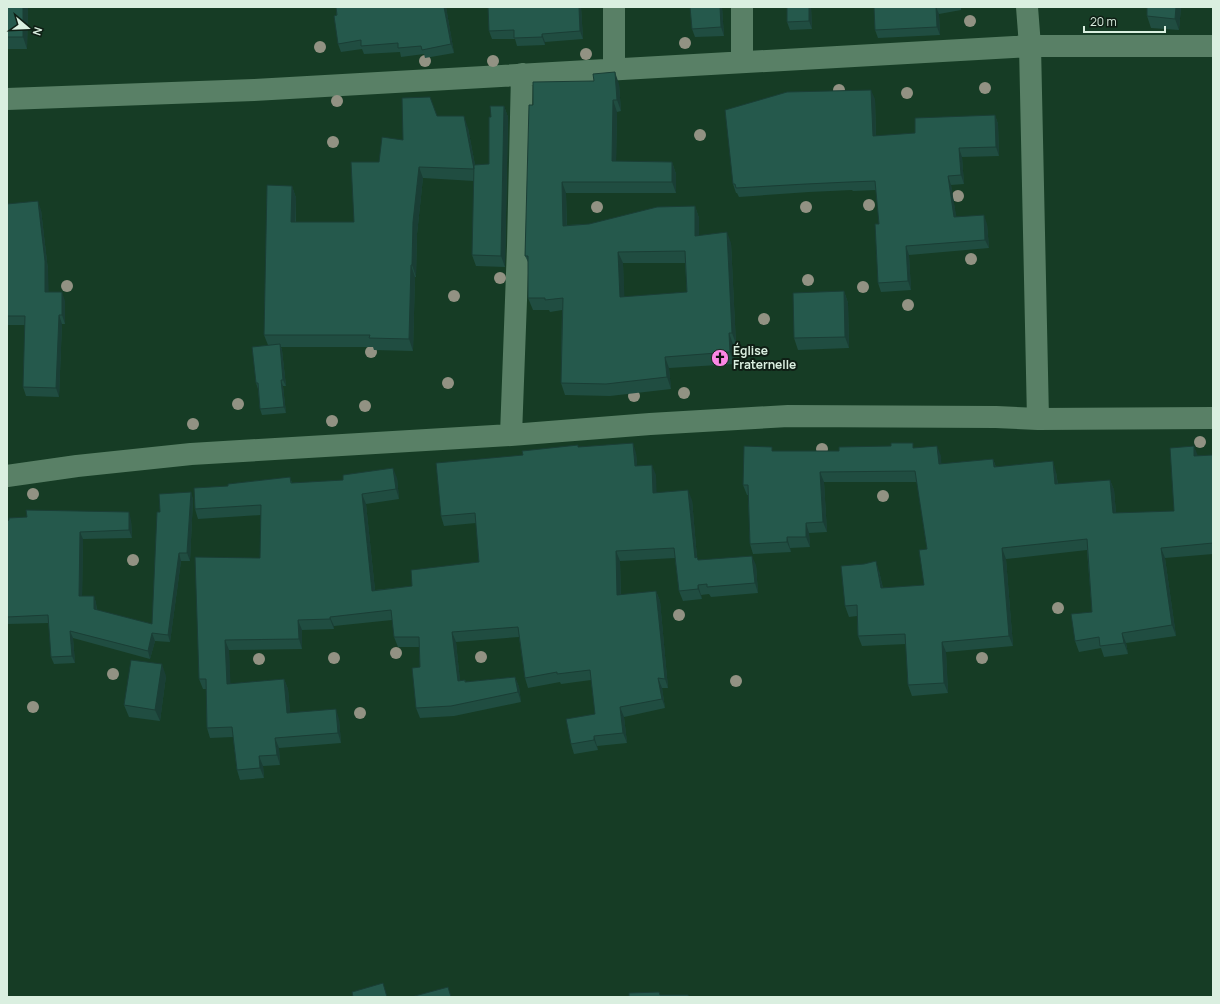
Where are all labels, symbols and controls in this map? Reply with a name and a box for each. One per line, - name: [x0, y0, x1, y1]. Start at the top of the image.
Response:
- north arrow: [8, 8, 48, 48]
- scale bar: [1084, 8, 1165, 34]
- text: 20 m: [1090, 13, 1117, 30]
- text: N: [30, 25, 46, 38]
- place label: Église Fraternelle: [733, 342, 796, 373]
- church icon: Église Fraternelle: [710, 348, 730, 368]

